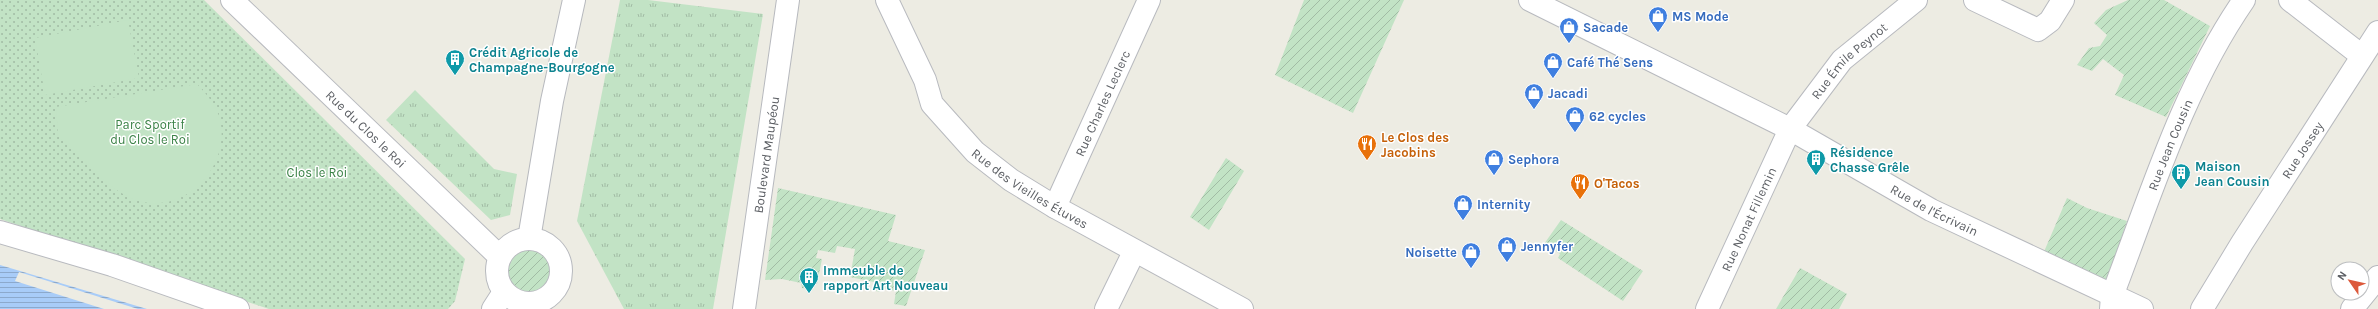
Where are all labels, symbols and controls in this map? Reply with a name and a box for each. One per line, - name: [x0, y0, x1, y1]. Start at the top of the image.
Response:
- shop icon: MS Mode: [1647, 5, 1669, 33]
- place label: MS Mode: [1672, 9, 1729, 24]
- shop icon: Sacade: [1558, 16, 1580, 44]
- street label: Rue Émile Peynot: [1808, 19, 1890, 102]
- place label: Sacade: [1583, 20, 1628, 35]
- place label: Crédit Agricole de Champagne-Bourgogne: [469, 45, 615, 75]
- building icon: Crédit Agricole de Champagne-Bourgogne: [444, 48, 466, 76]
- street label: Rue Charles Leclerc: [1072, 48, 1133, 159]
- shop icon: Café Thé Sens: [1542, 51, 1564, 79]
- place label: Café Thé Sens: [1567, 55, 1653, 70]
- shop icon: Jacadi: [1523, 82, 1545, 110]
- place label: Jacadi: [1548, 86, 1588, 101]
- street label: Rue du Clos le Roi: [323, 87, 409, 171]
- street label: Boulevard Maupéou: [750, 95, 782, 214]
- street label: Rue Jean Cousin: [2144, 97, 2195, 192]
- shop icon: 62 cycles: [1564, 105, 1586, 133]
- place label: 62 cycles: [1589, 109, 1646, 124]
- park label: Parc Sportif du Clos le Roi: [110, 117, 190, 147]
- street label: Rue Jossey: [2278, 119, 2326, 181]
- place label: Le Clos des Jacobins: [1381, 130, 1449, 160]
- restaurant icon: Le Clos des Jacobins: [1356, 133, 1378, 161]
- street label: Rue des Vieilles Étuves: [969, 145, 1091, 231]
- place label: Résidence Chasse Grêle: [1830, 145, 1910, 175]
- shop icon: Sephora: [1483, 148, 1505, 176]
- building icon: Résidence Chasse Grêle: [1805, 148, 1827, 176]
- place label: Sephora: [1508, 152, 1559, 167]
- place label: Maison Jean Cousin: [2195, 159, 2270, 189]
- building icon: Maison Jean Cousin: [2170, 162, 2192, 190]
- park label: Clos le Roi: [287, 165, 347, 180]
- street label: Rue Nonat Fillemin: [1718, 165, 1779, 274]
- restaurant icon: O'Tacos: [1569, 172, 1591, 200]
- place label: O'Tacos: [1594, 176, 1640, 191]
- street label: Rue de l'Écrivain: [1888, 181, 1981, 239]
- shop icon: Internity: [1452, 193, 1474, 221]
- place label: Internity: [1477, 197, 1531, 212]
- shop icon: Jennyfer: [1496, 235, 1518, 263]
- place label: Jennyfer: [1521, 239, 1574, 254]
- shop icon: Noisette: [1460, 241, 1482, 269]
- place label: Noisette: [1405, 245, 1457, 260]
- north arrow: [2330, 261, 2370, 301]
- place label: Immeuble de rapport Art Nouveau: [823, 263, 948, 293]
- building icon: Immeuble de rapport Art Nouveau: [798, 266, 820, 294]
- text: N: [2335, 269, 2350, 283]

